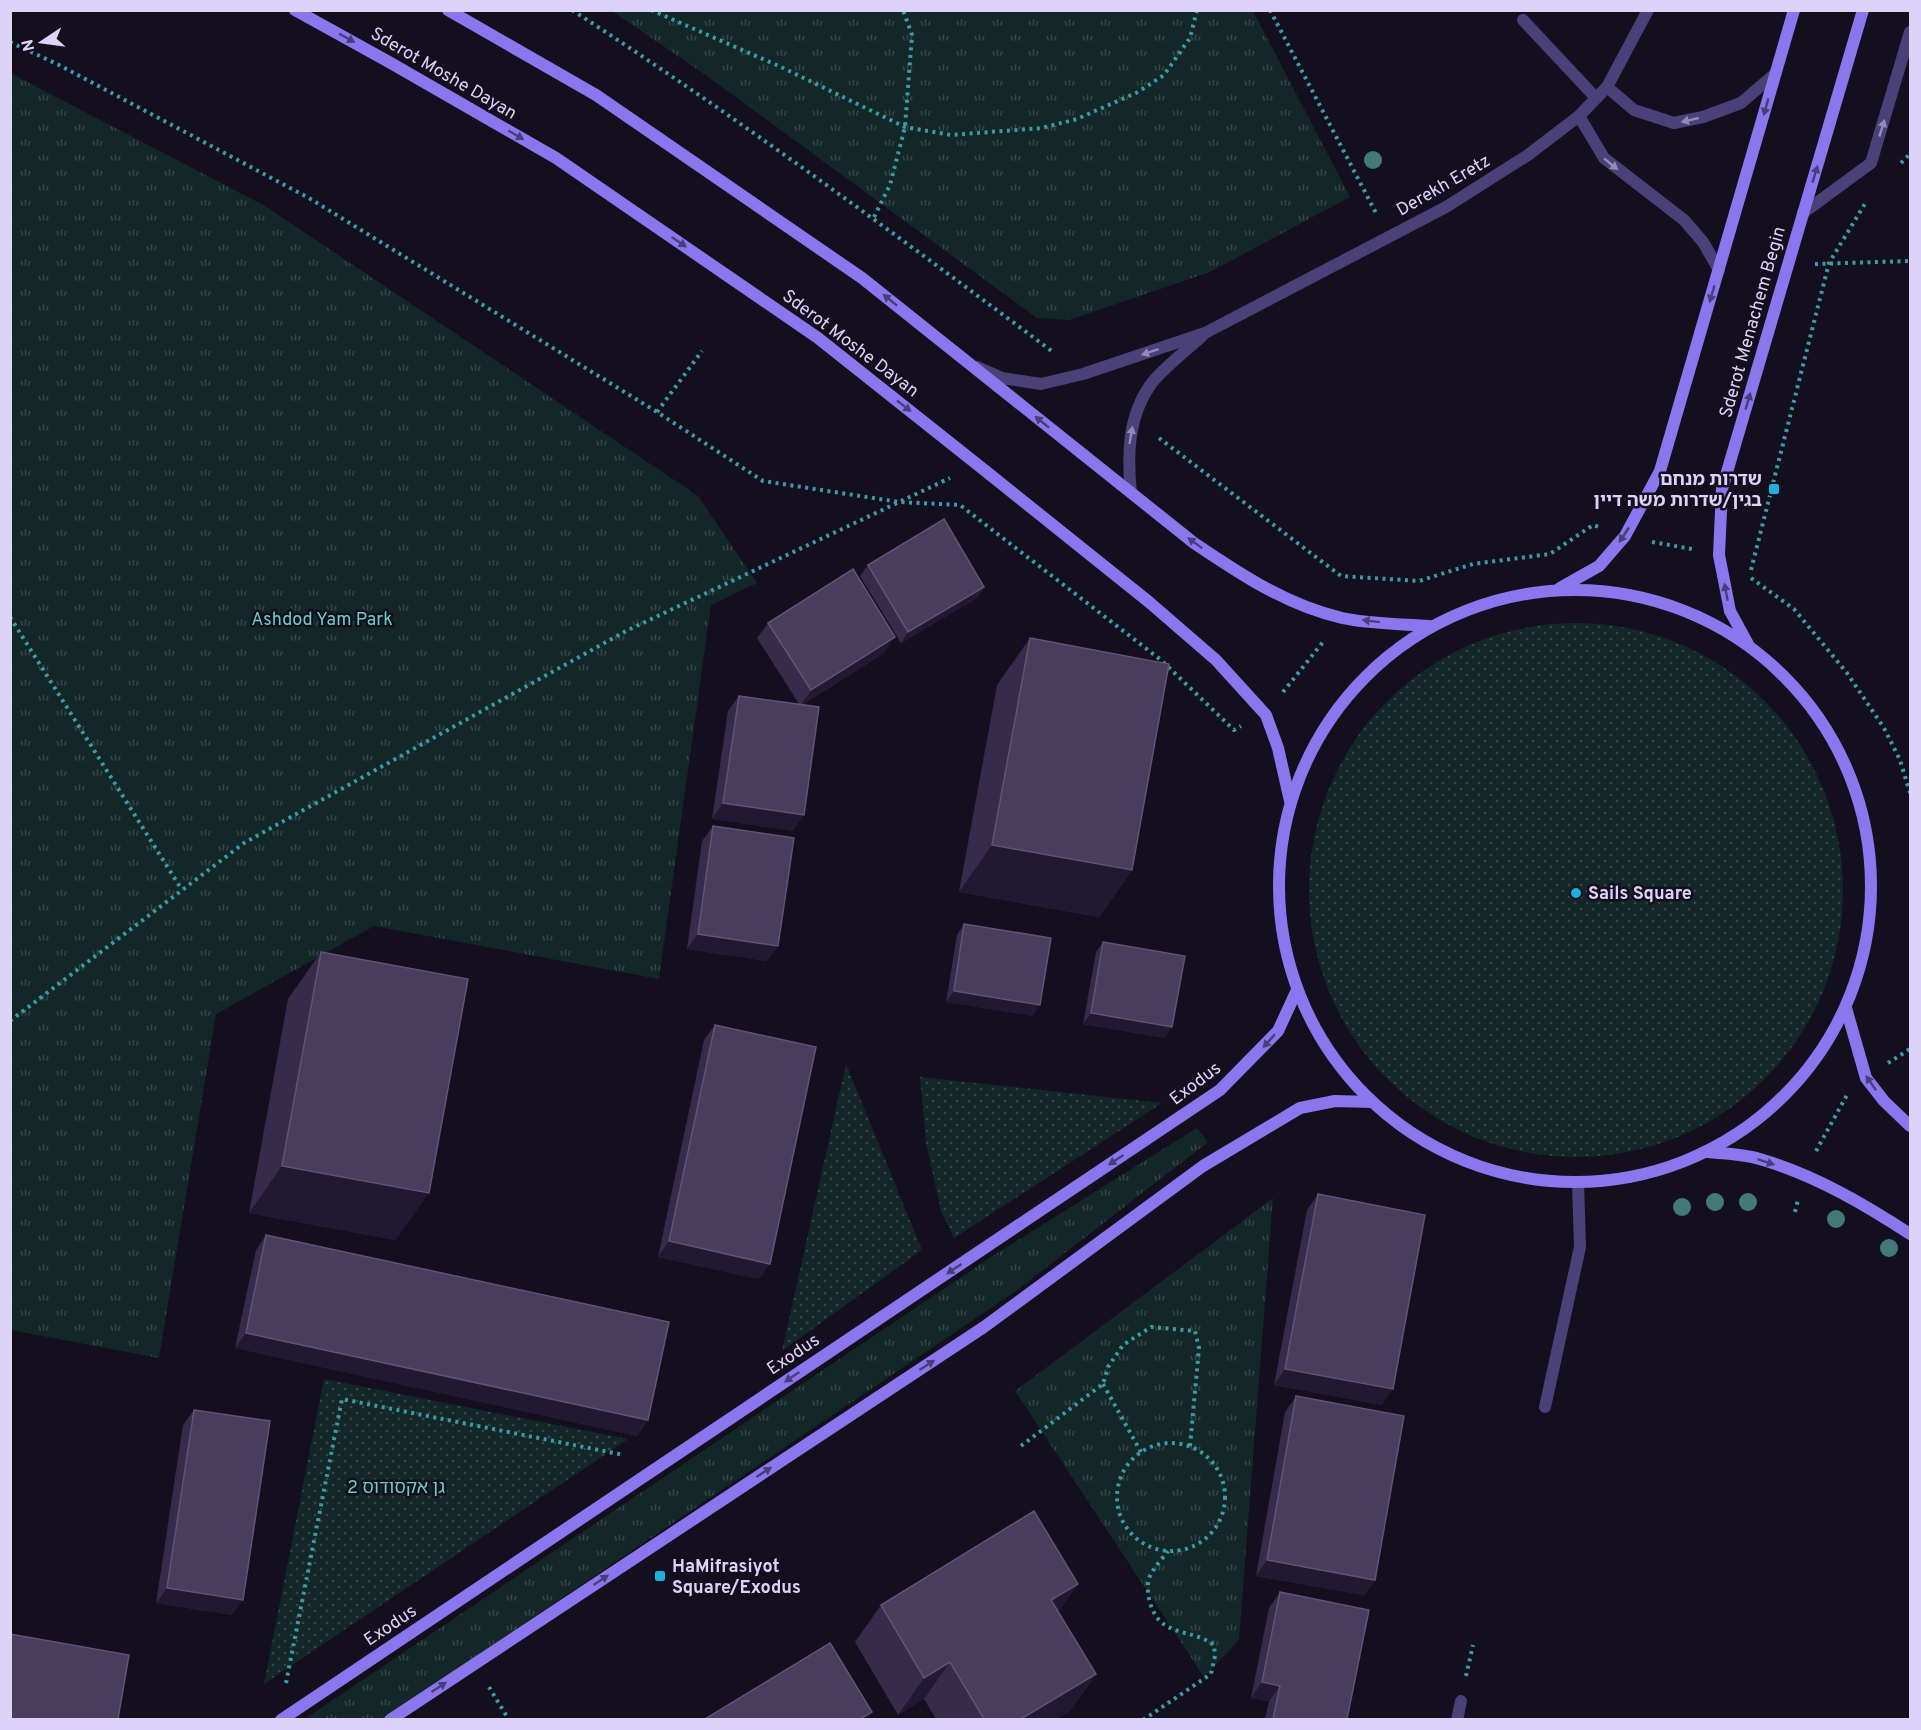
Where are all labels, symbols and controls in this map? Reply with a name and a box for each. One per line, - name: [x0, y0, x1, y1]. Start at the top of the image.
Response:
- north arrow: [12, 12, 72, 72]
- street label: Sderot Moshe Dayan: [366, 23, 521, 126]
- one-way arrow: [338, 33, 355, 43]
- text: N: [18, 37, 40, 53]
- one-way arrow: [1761, 98, 1770, 116]
- one-way arrow: [1680, 115, 1699, 125]
- one-way arrow: [1878, 118, 1887, 136]
- one-way arrow: [508, 130, 525, 140]
- street label: Derekh Eretz: [1393, 150, 1495, 222]
- one-way arrow: [1604, 157, 1619, 169]
- one-way arrow: [1811, 165, 1820, 183]
- street label: Sderot Menachem Begin: [1715, 224, 1792, 421]
- one-way arrow: [670, 236, 686, 248]
- street label: Sderot Moshe Dayan: [777, 285, 923, 403]
- one-way arrow: [1707, 285, 1716, 303]
- one-way arrow: [882, 294, 898, 307]
- one-way arrow: [1141, 347, 1159, 357]
- one-way arrow: [1744, 392, 1753, 410]
- one-way arrow: [896, 400, 912, 413]
- one-way arrow: [1035, 416, 1050, 429]
- one-way arrow: [1127, 425, 1136, 444]
- place label: שדרות מנחם בגין/שדרות משה דיין: [1594, 469, 1762, 513]
- marker: שדרות מנחם בגין/שדרות משה דיין: [1767, 482, 1781, 496]
- one-way arrow: [1618, 527, 1630, 543]
- one-way arrow: [1187, 537, 1203, 549]
- one-way arrow: [1721, 582, 1730, 601]
- park label: Ashdod Yam Park: [251, 609, 393, 632]
- one-way arrow: [1361, 617, 1380, 626]
- place label: Sails Square: [1588, 883, 1692, 906]
- marker: Sails Square: [1569, 886, 1583, 900]
- one-way arrow: [1262, 1034, 1276, 1049]
- street label: Exodus: [1166, 1057, 1226, 1111]
- one-way arrow: [1865, 1076, 1877, 1092]
- one-way arrow: [1108, 1154, 1124, 1166]
- one-way arrow: [1757, 1157, 1775, 1167]
- one-way arrow: [946, 1263, 962, 1275]
- street label: Exodus: [763, 1329, 825, 1381]
- one-way arrow: [919, 1359, 935, 1370]
- one-way arrow: [784, 1371, 800, 1383]
- one-way arrow: [756, 1467, 772, 1478]
- park label: גן אקסודוס 2: [347, 1477, 445, 1500]
- place label: HaMifrasiyot Square/Exodus: [672, 1556, 801, 1600]
- marker: HaMifrasiyot Square/Exodus: [653, 1569, 667, 1583]
- one-way arrow: [593, 1574, 610, 1585]
- street label: Exodus: [360, 1600, 422, 1652]
- one-way arrow: [431, 1682, 447, 1693]

